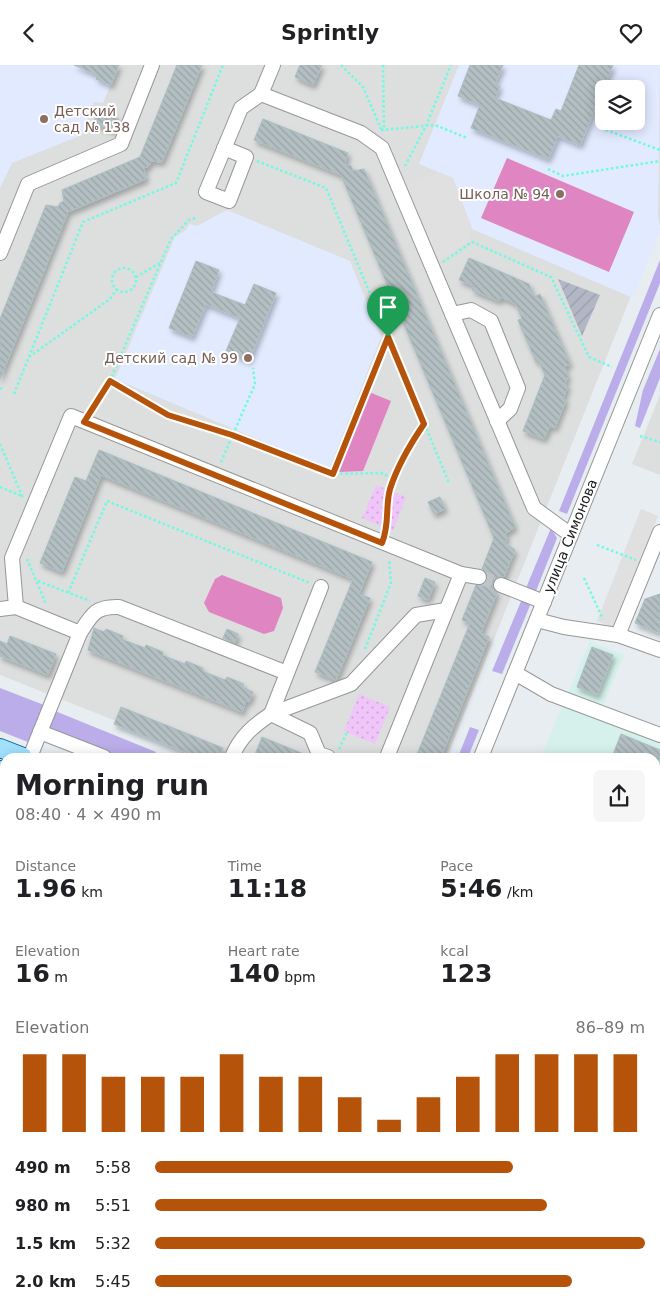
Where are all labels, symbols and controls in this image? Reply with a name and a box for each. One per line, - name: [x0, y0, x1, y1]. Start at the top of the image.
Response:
- icon: back: [15, 19, 43, 47]
- icon: heart: [617, 19, 645, 47]
- text: Sprintly: [281, 20, 379, 45]
- map controls: [595, 80, 645, 130]
- button: layers: [595, 80, 645, 130]
- place label: Детский сад № 138: [54, 103, 130, 135]
- marker: Детский сад № 138: [38, 113, 50, 125]
- place label: Школа № 94: [459, 186, 550, 202]
- marker: Школа № 94: [554, 188, 566, 200]
- pin: [367, 286, 409, 337]
- icon: arrive: [374, 293, 402, 321]
- place label: Детский сад № 99: [104, 350, 238, 366]
- marker: Детский сад № 99: [242, 352, 254, 364]
- street label: улица Симонова: [540, 477, 600, 595]
- text: Morning run: [15, 769, 209, 802]
- button: share: [593, 770, 645, 822]
- text: 08:40 · 4 × 490 m: [15, 805, 161, 824]
- text: Distance: [15, 858, 76, 874]
- text: Time: [228, 858, 262, 874]
- text: Pace: [440, 858, 473, 874]
- text: 1.96: [15, 874, 77, 903]
- text: 11:18: [228, 874, 307, 903]
- text: 5:46: [440, 874, 503, 903]
- text: km: [77, 884, 103, 900]
- text: /km: [503, 884, 533, 900]
- text: Elevation: [15, 943, 80, 959]
- text: Heart rate: [228, 943, 300, 959]
- text: kcal: [440, 943, 469, 959]
- text: 16: [15, 959, 50, 988]
- text: 140: [228, 959, 280, 988]
- text: 123: [440, 959, 493, 988]
- text: m: [50, 969, 68, 985]
- text: bpm: [280, 969, 316, 985]
- text: Elevation: [15, 1018, 89, 1037]
- text: 86–89 m: [576, 1018, 645, 1037]
- text: 490 m: [15, 1158, 71, 1177]
- text: 5:58: [95, 1158, 131, 1177]
- text: 980 m: [15, 1196, 71, 1215]
- text: 5:51: [95, 1196, 131, 1215]
- text: 1.5 km: [15, 1234, 76, 1253]
- text: 5:32: [95, 1234, 131, 1253]
- text: 2.0 km: [15, 1272, 76, 1291]
- text: 5:45: [95, 1272, 131, 1291]

